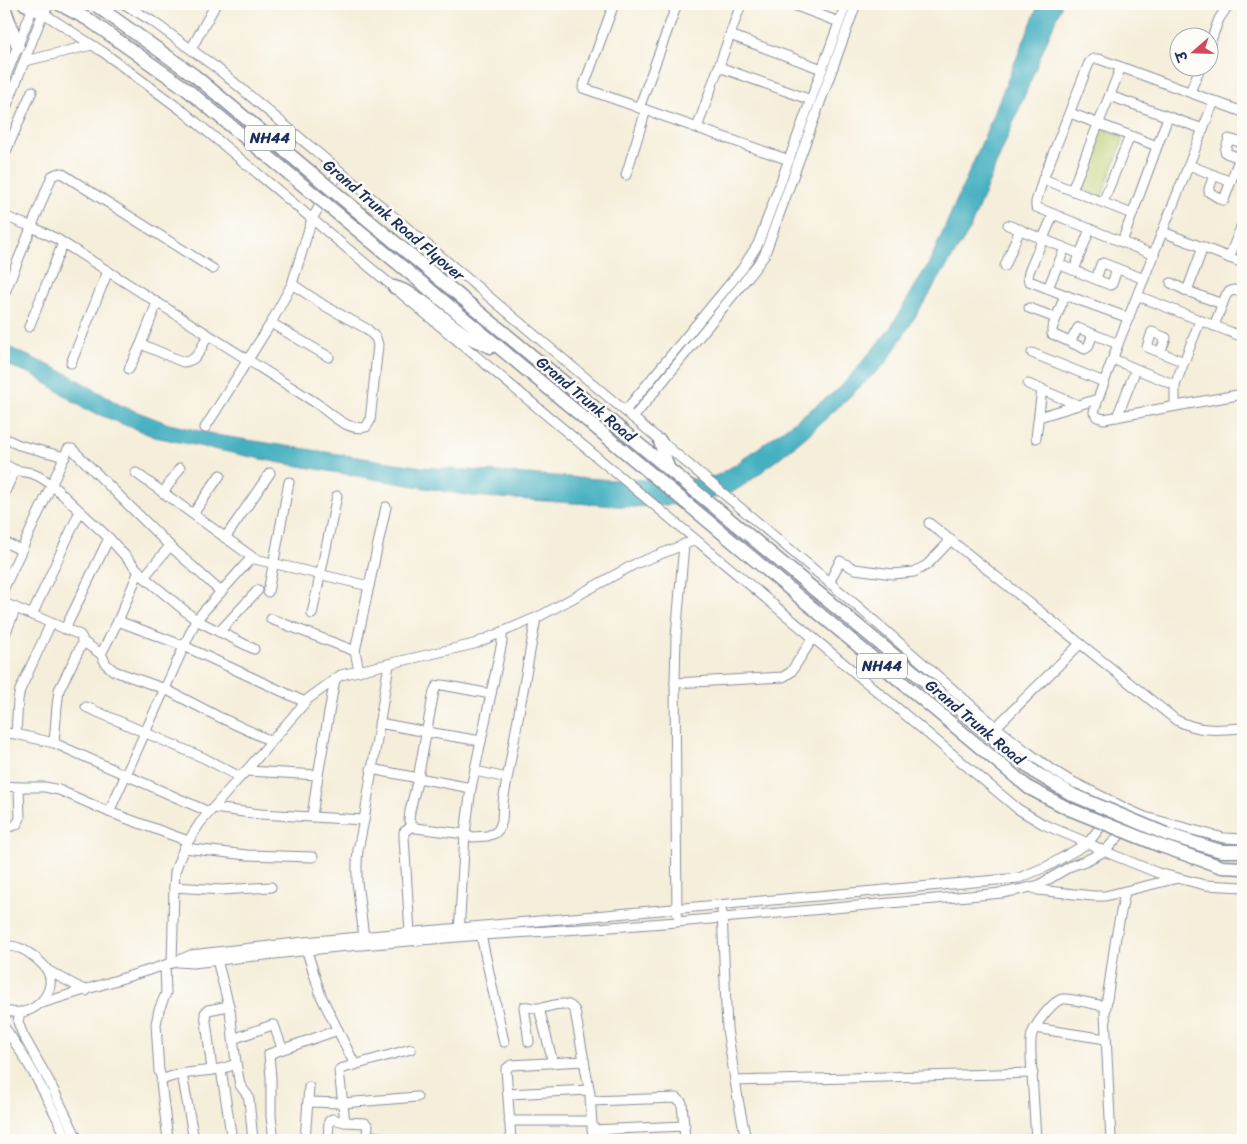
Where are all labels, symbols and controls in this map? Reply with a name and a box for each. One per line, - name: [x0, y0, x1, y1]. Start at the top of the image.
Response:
- north arrow: [1170, 28, 1220, 78]
- text: उ: [1168, 46, 1196, 67]
- road number: NH44: [245, 126, 295, 150]
- street label: Grand Trunk Road Flyover: [316, 151, 473, 289]
- street label: Grand Trunk Road: [530, 348, 644, 451]
- road number: NH44: [857, 654, 907, 678]
- street label: Grand Trunk Road: [919, 671, 1033, 774]

